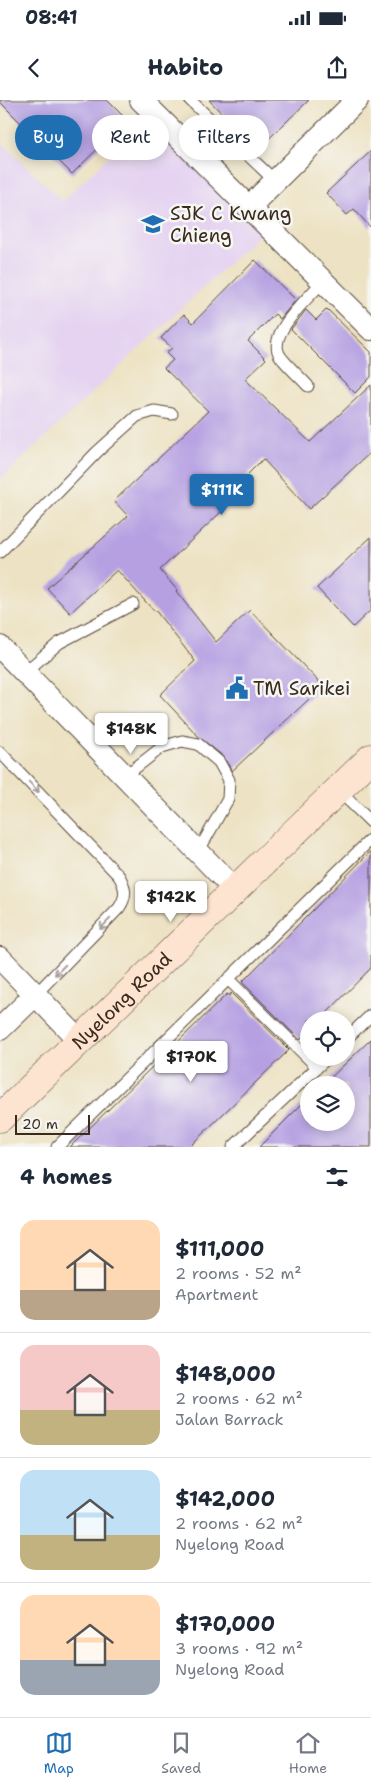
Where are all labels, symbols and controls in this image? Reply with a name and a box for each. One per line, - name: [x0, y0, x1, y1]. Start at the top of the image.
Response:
- text: 08:41: [25, 5, 78, 30]
- text: Habito: [148, 53, 223, 82]
- icon: back: [20, 54, 48, 82]
- icon: share: [323, 54, 351, 82]
- chip: Buy: [15, 115, 82, 160]
- chip: Rent: [92, 115, 169, 160]
- chip: Filters: [179, 115, 269, 160]
- place label: SJK C Kwang Chieng: [170, 201, 291, 248]
- school or university icon: SJK C Kwang Chieng: [140, 211, 166, 237]
- pin: $111K: [187, 474, 257, 516]
- text: $111K: [201, 479, 243, 500]
- public building icon: TM Sarikei: [224, 675, 250, 701]
- place label: TM Sarikei: [253, 676, 350, 701]
- pin: $148K: [96, 712, 166, 755]
- text: $148K: [106, 718, 156, 739]
- one-way arrow: [28, 781, 40, 793]
- pin: $142K: [136, 880, 206, 923]
- text: $142K: [146, 886, 196, 907]
- one-way arrow: [99, 917, 111, 930]
- street label: Nyelong Road: [66, 946, 177, 1055]
- one-way arrow: [54, 963, 66, 975]
- map controls: [300, 1011, 355, 1131]
- button: locate: [300, 1011, 355, 1066]
- pin: $170K: [156, 1040, 226, 1083]
- text: $170K: [166, 1046, 216, 1067]
- button: layers: [300, 1076, 355, 1131]
- scale bar: [15, 1112, 90, 1135]
- text: 20 m: [22, 1115, 58, 1133]
- text: 4 homes: [20, 1163, 112, 1191]
- icon: filters: [323, 1163, 351, 1191]
- text: $111,000: [175, 1235, 265, 1263]
- icon: home: [60, 1240, 120, 1300]
- text: 2 rooms · 52 m²: [175, 1263, 302, 1284]
- text: Apartment: [175, 1284, 258, 1305]
- text: $148,000: [175, 1360, 276, 1388]
- icon: home: [60, 1365, 120, 1425]
- text: 2 rooms · 62 m²: [175, 1388, 303, 1409]
- text: Jalan Barrack: [175, 1409, 284, 1430]
- text: $142,000: [175, 1485, 275, 1513]
- icon: home: [60, 1490, 120, 1550]
- text: 2 rooms · 62 m²: [175, 1513, 303, 1534]
- text: Nyelong Road: [175, 1534, 285, 1555]
- text: $170,000: [175, 1610, 275, 1638]
- icon: home: [60, 1615, 120, 1675]
- text: 3 rooms · 92 m²: [175, 1638, 303, 1659]
- text: Nyelong Road: [175, 1659, 285, 1680]
- tab: Map: [44, 1729, 74, 1777]
- tab: Saved: [161, 1729, 201, 1777]
- tab: Home: [289, 1729, 327, 1777]

